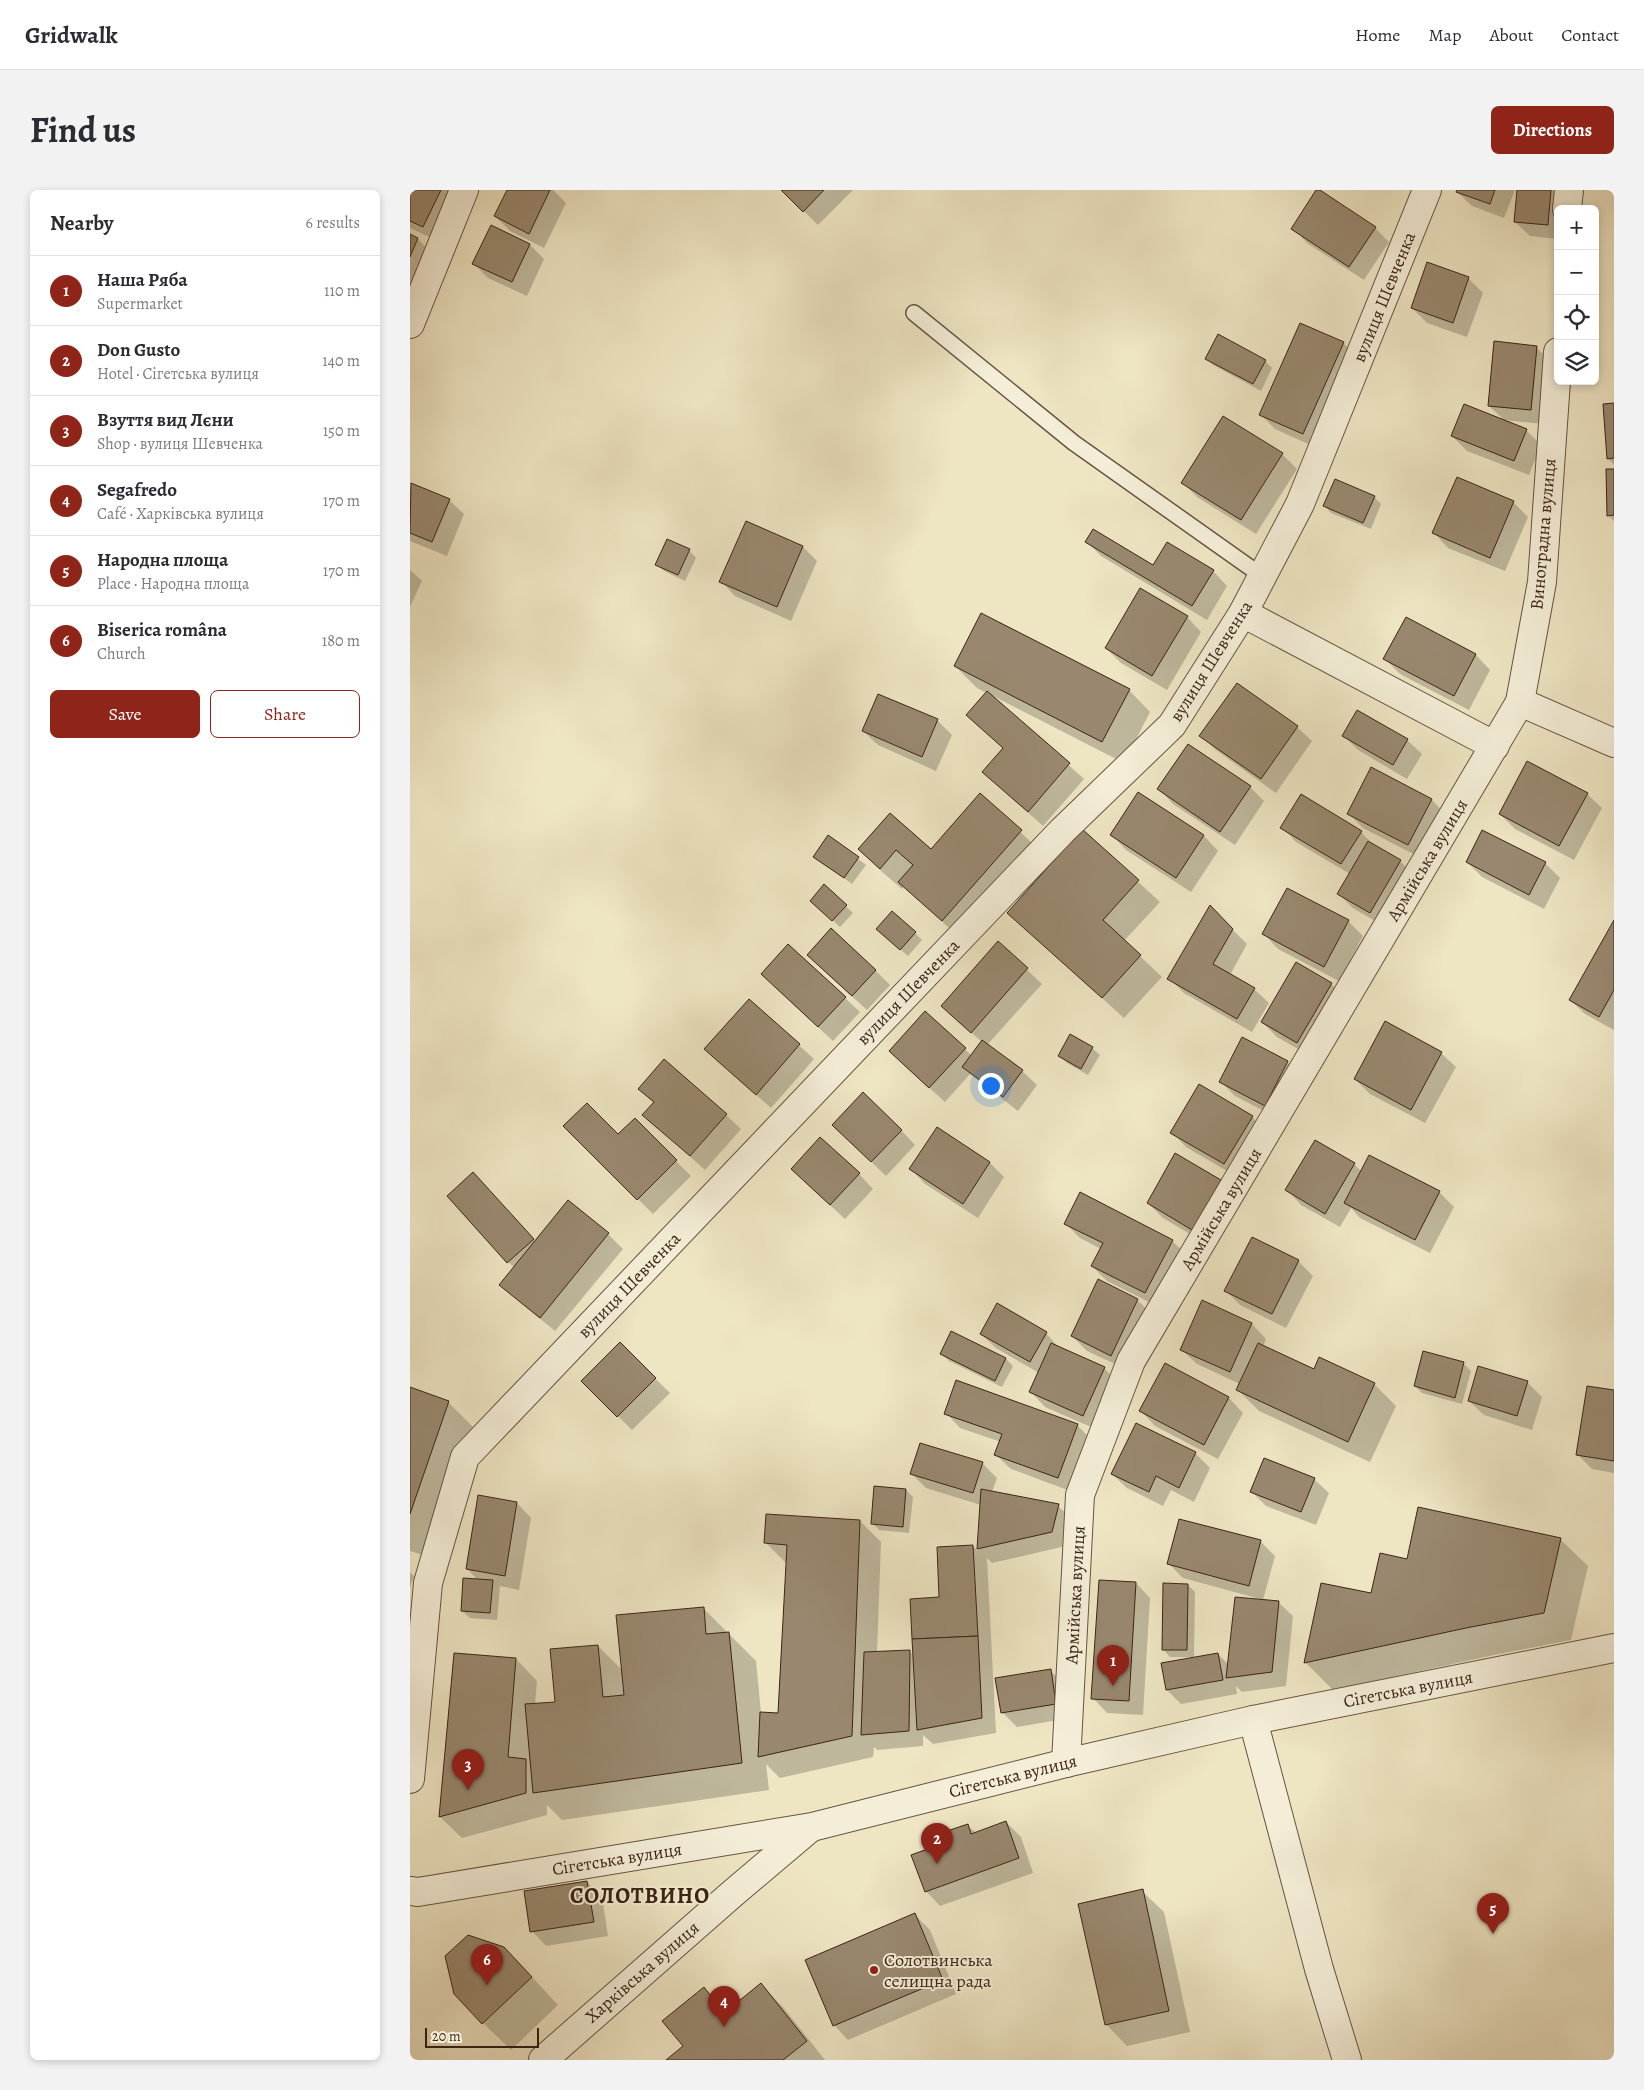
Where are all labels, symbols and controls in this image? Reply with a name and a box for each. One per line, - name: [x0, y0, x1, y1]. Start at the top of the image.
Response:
- text: Gridwalk: [25, 19, 118, 51]
- text: Home: [1355, 23, 1400, 47]
- text: Map: [1428, 23, 1461, 47]
- text: About: [1489, 23, 1533, 47]
- text: Contact: [1561, 23, 1619, 47]
- text: Find us: [30, 106, 136, 154]
- button: Directions: [1491, 106, 1614, 154]
- map controls: [1554, 205, 1599, 385]
- button: +: [1554, 205, 1599, 250]
- text: Nearby: [50, 209, 113, 237]
- text: 6 results: [306, 212, 360, 234]
- street label: вулиця Шевченка: [1347, 228, 1421, 366]
- button: −: [1554, 250, 1599, 295]
- text: Наша Ряба: [97, 267, 188, 293]
- text: 1: [63, 280, 69, 302]
- text: 110 m: [324, 280, 360, 302]
- text: Supermarket: [97, 293, 183, 315]
- button: locate: [1554, 295, 1599, 340]
- text: Don Gusto: [97, 337, 180, 363]
- button: layers: [1554, 340, 1599, 385]
- text: 2: [62, 350, 70, 372]
- text: 140 m: [322, 350, 360, 372]
- text: Hotel · Сігетська вулиця: [97, 363, 259, 385]
- text: Взуття вид Лєни: [97, 407, 234, 433]
- text: 3: [63, 420, 69, 442]
- text: 150 m: [323, 420, 360, 442]
- text: Shop · вулиця Шевченка: [97, 433, 263, 455]
- street label: Виноградна вулиця: [1524, 457, 1562, 611]
- text: Segafredo: [97, 477, 177, 503]
- text: 4: [62, 490, 70, 512]
- text: 170 m: [323, 490, 360, 512]
- text: Café · Харківська вулиця: [97, 503, 264, 525]
- text: Народна площа: [97, 547, 228, 573]
- text: 5: [63, 560, 69, 582]
- text: 170 m: [323, 560, 360, 582]
- text: Place · Народна площа: [97, 573, 249, 595]
- street label: вулиця Шевченка: [1164, 595, 1258, 726]
- text: Biserica româna: [97, 617, 227, 643]
- text: 6: [62, 630, 70, 652]
- text: 180 m: [322, 630, 360, 652]
- text: Church: [97, 643, 146, 665]
- button: Save: [50, 690, 200, 738]
- button: Share: [210, 690, 360, 738]
- street label: Армійська вулиця: [1380, 794, 1473, 926]
- street label: вулиця Шевченка: [851, 933, 965, 1050]
- your location: [978, 1073, 1004, 1099]
- street label: Армійська вулиця: [1174, 1143, 1267, 1275]
- street label: вулиця Шевченка: [572, 1226, 686, 1343]
- street label: Армійська вулиця: [1059, 1525, 1091, 1666]
- pin: 1: [1097, 1645, 1129, 1686]
- street label: Сігетська вулиця: [1341, 1665, 1475, 1713]
- street label: Сігетська вулиця: [946, 1748, 1080, 1804]
- pin: 3: [452, 1749, 484, 1790]
- pin: 2: [921, 1823, 953, 1864]
- street label: Сігетська вулиця: [550, 1837, 684, 1881]
- district label: СОЛОТВИНО: [570, 1881, 710, 1911]
- pin: 5: [1477, 1893, 1509, 1934]
- street label: Харківська вулиця: [580, 1916, 704, 2028]
- pin: 6: [471, 1944, 503, 1985]
- place label: Солотвинська селищна рада: [884, 1948, 993, 1993]
- marker: Солотвинська селищна рада: [868, 1964, 880, 1976]
- pin: 4: [708, 1986, 740, 2027]
- scale bar: [425, 2025, 539, 2048]
- text: 20 m: [432, 2027, 461, 2046]

